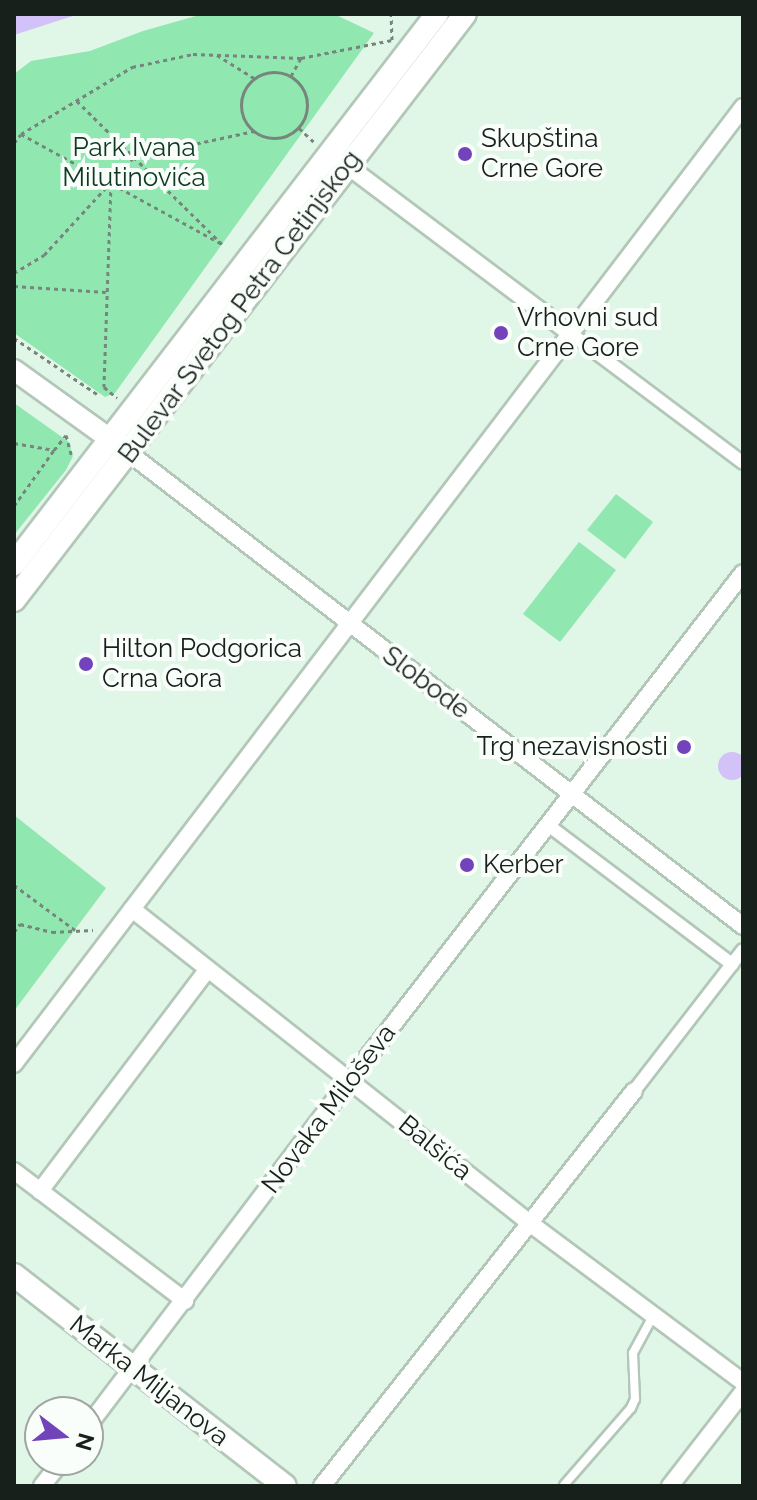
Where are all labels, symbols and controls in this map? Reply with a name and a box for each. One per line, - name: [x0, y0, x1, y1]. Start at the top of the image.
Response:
- place label: Skupština Crne Gore: [481, 123, 603, 184]
- park label: Park Ivana Milutinovića: [62, 132, 206, 194]
- street label: Bulevar Svetog Petra Cetinjskog: [112, 144, 368, 470]
- marker: Skupština Crne Gore: [456, 145, 474, 163]
- place label: Vrhovni sud Crne Gore: [517, 302, 658, 364]
- marker: Vrhovni sud Crne Gore: [492, 324, 510, 342]
- place label: Hilton Podgorica Crna Gora: [102, 633, 302, 694]
- street label: Slobode: [376, 640, 476, 726]
- marker: Hilton Podgorica Crna Gora: [77, 655, 95, 673]
- place label: Trg nezavisnosti: [477, 731, 668, 763]
- marker: Trg nezavisnosti: [675, 738, 693, 756]
- place label: Kerber: [483, 849, 564, 881]
- marker: Kerber: [458, 856, 476, 874]
- street label: Novaka Miloševa: [255, 1018, 403, 1200]
- street label: Balšića: [392, 1109, 478, 1187]
- street label: Marka Miljanova: [63, 1309, 235, 1453]
- north arrow: [24, 1396, 104, 1476]
- text: N: [70, 1430, 100, 1454]

